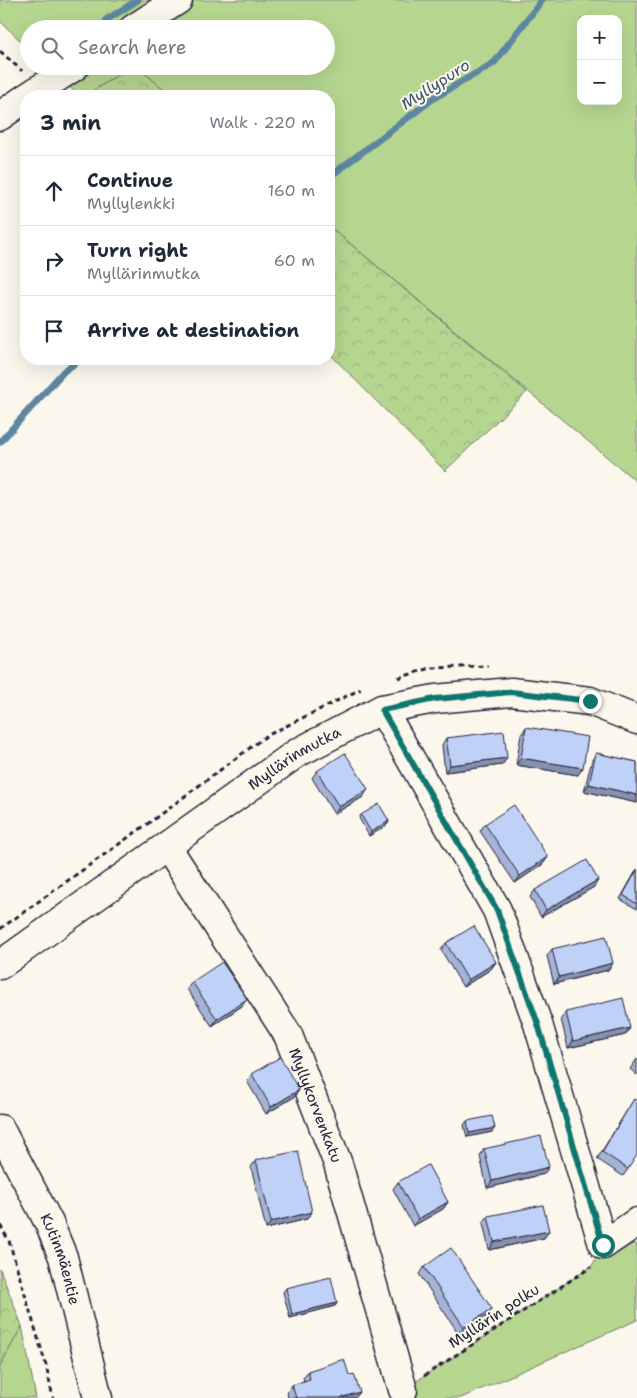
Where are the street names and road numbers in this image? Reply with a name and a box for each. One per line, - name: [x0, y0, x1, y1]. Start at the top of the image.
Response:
- street label: Myllärinmutka: [244, 722, 345, 795]
- street label: Myllykorvenkatu: [284, 1045, 347, 1166]
- street label: Kutinmäentie: [36, 1210, 84, 1307]
- street label: Myllärin polku: [445, 1279, 543, 1353]

